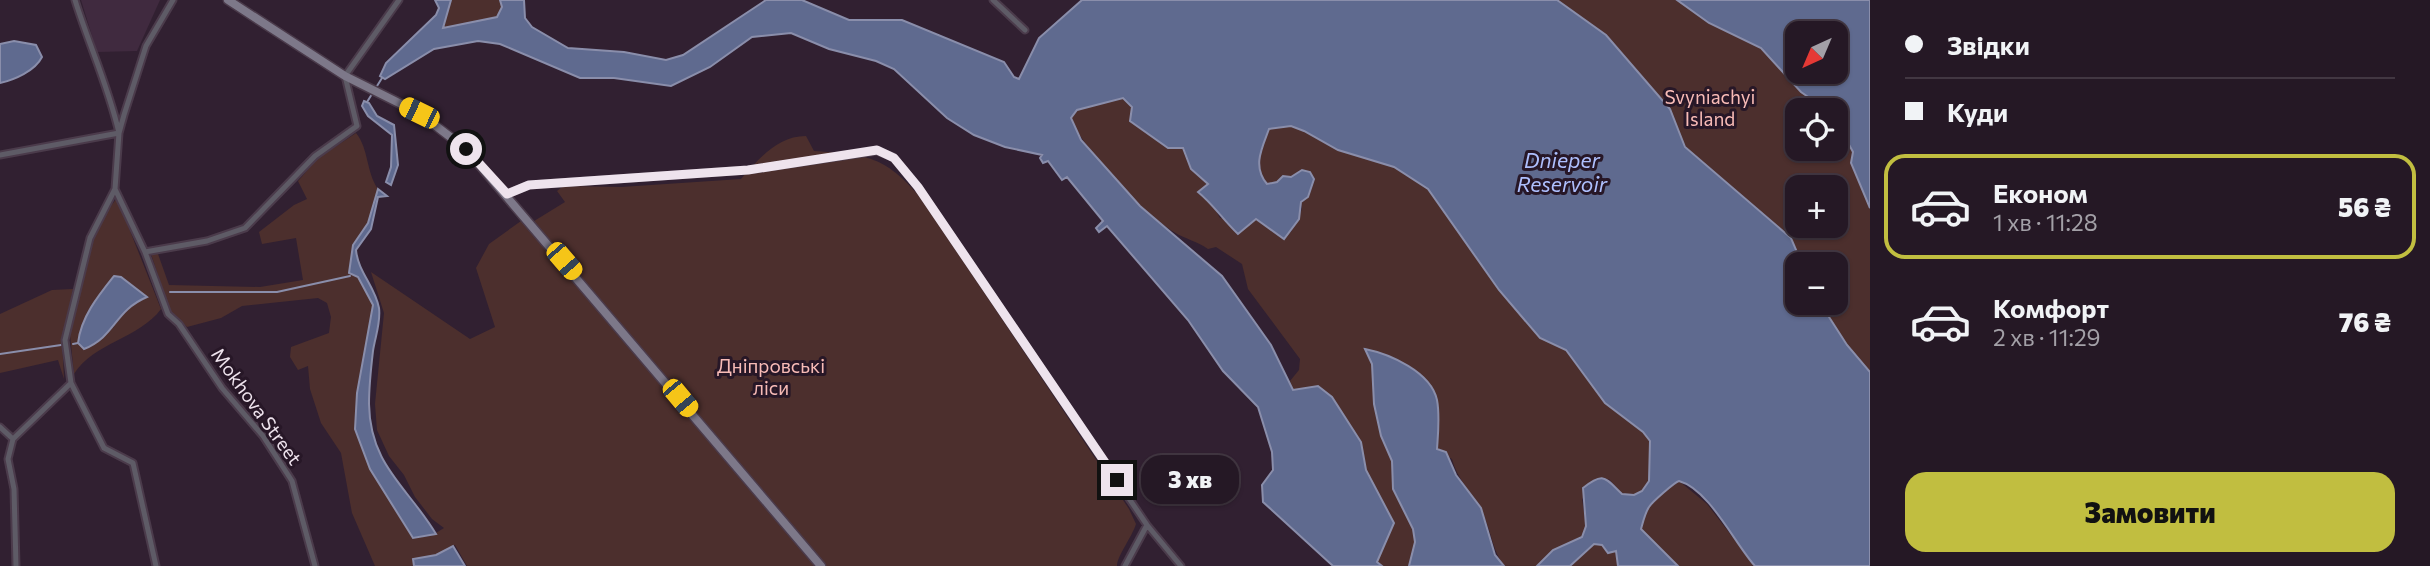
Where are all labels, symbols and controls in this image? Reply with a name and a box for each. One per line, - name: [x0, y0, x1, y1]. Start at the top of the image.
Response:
- north arrow: [1785, 21, 1848, 84]
- map controls: [1785, 21, 1848, 315]
- text: Звідки: [1947, 29, 2030, 60]
- park label: Svyniachyi Island: [1665, 85, 1755, 130]
- car: [396, 94, 443, 132]
- text: Куди: [1947, 96, 2008, 127]
- button: locate: [1785, 98, 1848, 161]
- route start: [450, 133, 482, 165]
- water label: Dnieper Reservoir: [1517, 147, 1608, 196]
- button: +: [1785, 175, 1848, 238]
- icon: car: [1909, 175, 1972, 238]
- text: Економ: [1993, 177, 2088, 208]
- text: 56 ₴: [2338, 191, 2391, 222]
- text: 1 хв · 11:28: [1993, 208, 2098, 236]
- car: [543, 238, 586, 284]
- button: −: [1785, 252, 1848, 315]
- icon: car: [1909, 290, 1972, 353]
- text: Комфорт: [1993, 292, 2109, 323]
- text: 76 ₴: [2339, 306, 2391, 337]
- text: 2 хв · 11:29: [1993, 323, 2101, 351]
- street label: Mokhova Street: [207, 343, 307, 469]
- park label: Дніпровські ліси: [717, 354, 825, 399]
- car: [659, 375, 702, 421]
- callout: 3 хв: [1142, 456, 1240, 504]
- route end: [1101, 464, 1133, 496]
- text: 3 хв: [1168, 465, 1212, 493]
- button: Замовити: [1905, 472, 2395, 552]

